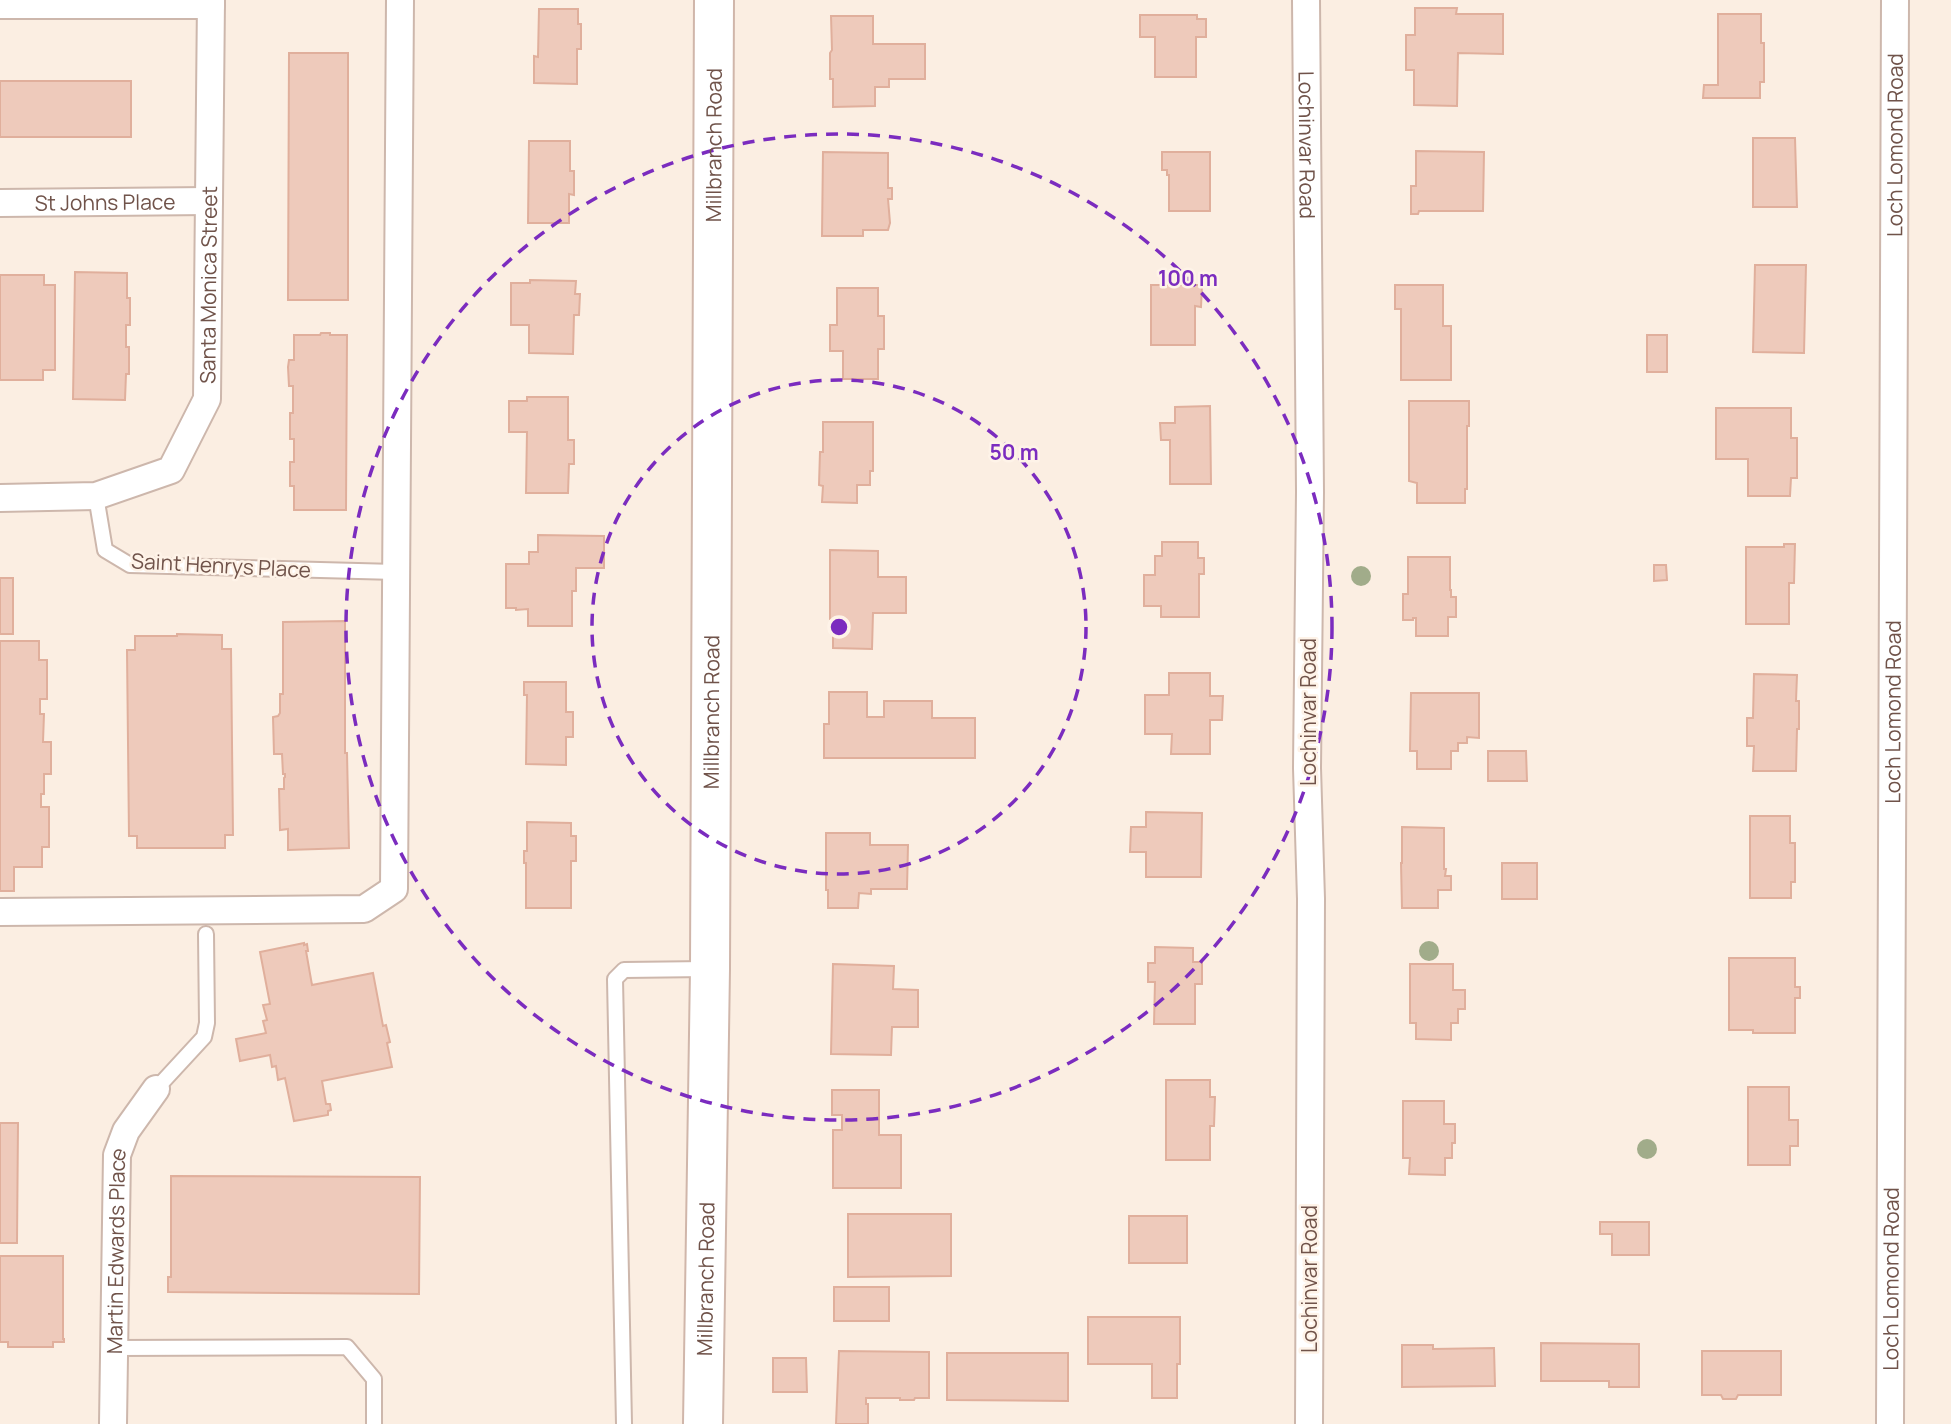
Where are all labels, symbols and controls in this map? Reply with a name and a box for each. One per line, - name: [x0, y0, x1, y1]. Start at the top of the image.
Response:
- street label: Loch Lomond Road: [1880, 53, 1909, 237]
- street label: Millbranch Road: [699, 68, 728, 222]
- street label: Lochinvar Road: [1293, 71, 1322, 219]
- street label: Santa Monica Street: [193, 186, 223, 384]
- street label: St Johns Place: [34, 187, 176, 217]
- text: 100 m: [1158, 264, 1218, 292]
- text: 50 m: [989, 438, 1039, 466]
- street label: Saint Henrys Place: [130, 546, 312, 584]
- centre of rings: [827, 615, 851, 639]
- street label: Loch Lomond Road: [1878, 620, 1907, 804]
- street label: Millbranch Road: [697, 635, 725, 789]
- street label: Lochinvar Road: [1294, 638, 1322, 786]
- street label: Martin Edwards Place: [100, 1143, 133, 1354]
- street label: Loch Lomond Road: [1876, 1187, 1905, 1371]
- street label: Millbranch Road: [690, 1202, 720, 1356]
- street label: Lochinvar Road: [1295, 1205, 1323, 1353]

